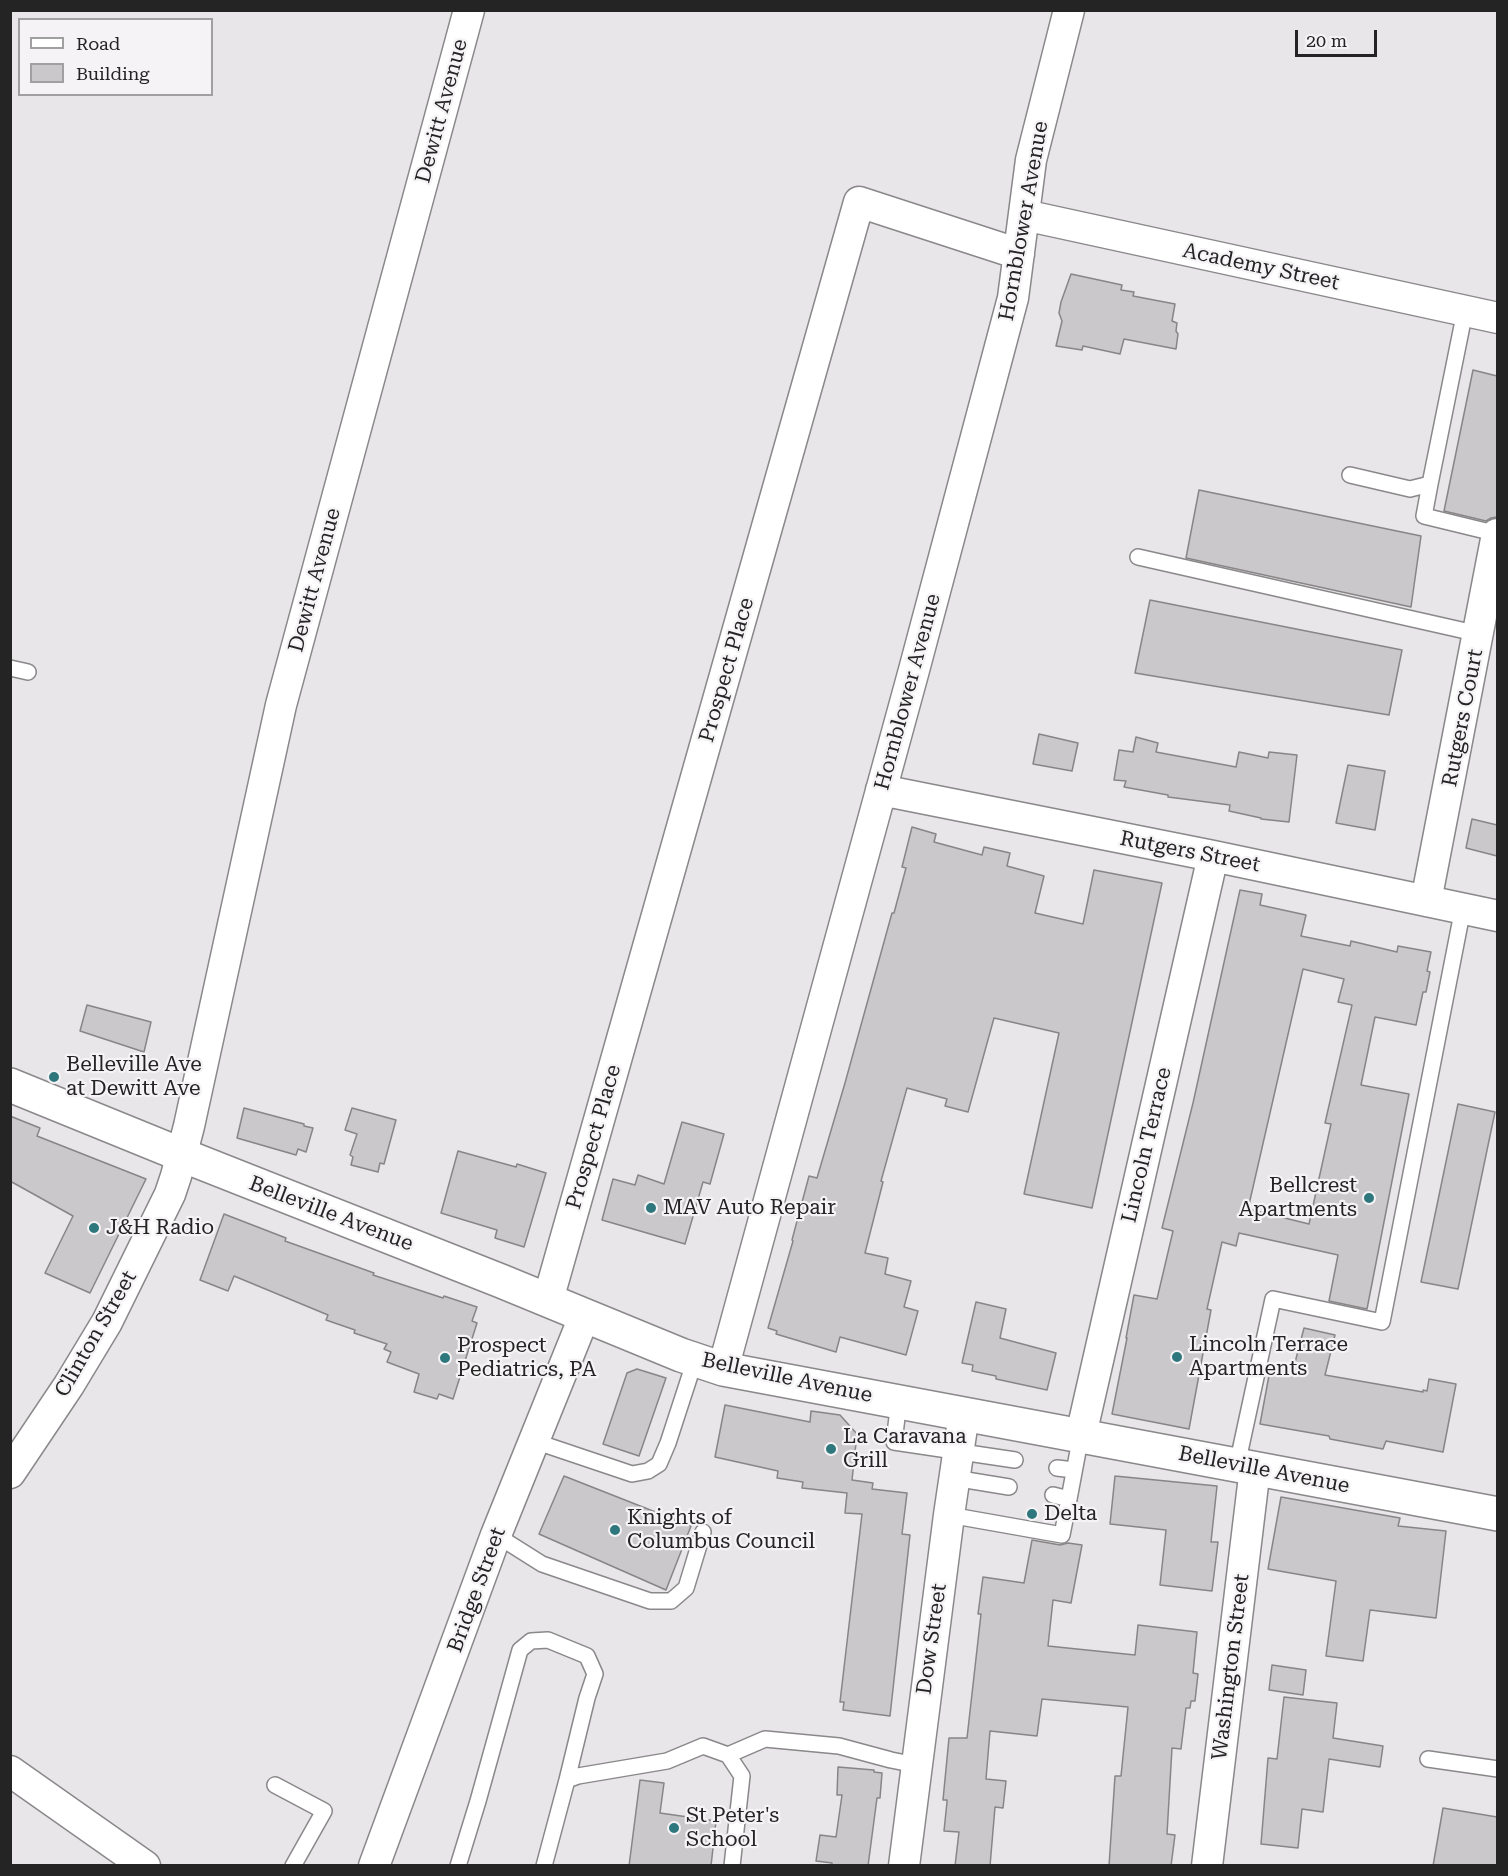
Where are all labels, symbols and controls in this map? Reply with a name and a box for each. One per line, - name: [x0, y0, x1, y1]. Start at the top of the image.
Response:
- legend: [18, 18, 213, 96]
- scale bar: [1298, 18, 1380, 56]
- text: 20 m: [1306, 30, 1347, 51]
- text: Road: [76, 33, 120, 54]
- street label: Dewitt Avenue: [411, 36, 473, 186]
- text: Building: [76, 63, 150, 84]
- street label: Hornblower Avenue: [994, 119, 1054, 323]
- street label: Academy Street: [1180, 238, 1342, 296]
- street label: Dewitt Avenue: [284, 505, 346, 655]
- street label: Hornblower Avenue: [870, 591, 946, 793]
- street label: Prospect Place: [694, 595, 760, 745]
- street label: Rutgers Court: [1437, 647, 1489, 789]
- street label: Rutgers Street: [1118, 826, 1262, 878]
- place label: Belleville Ave at Dewitt Ave: [66, 1052, 202, 1102]
- street label: Prospect Place: [561, 1062, 627, 1212]
- street label: Lincoln Terrace: [1117, 1065, 1177, 1225]
- marker: Belleville Ave at Dewitt Ave: [47, 1070, 61, 1084]
- street label: Belleville Avenue: [245, 1171, 417, 1257]
- place label: Bellcrest Apartments: [1239, 1173, 1357, 1223]
- marker: Bellcrest Apartments: [1362, 1191, 1376, 1205]
- place label: MAV Auto Repair: [663, 1195, 836, 1221]
- marker: MAV Auto Repair: [644, 1201, 658, 1215]
- place label: J&H Radio: [106, 1215, 214, 1241]
- marker: J&H Radio: [87, 1221, 101, 1235]
- street label: Clinton Street: [50, 1266, 142, 1402]
- place label: Lincoln Terrace Apartments: [1189, 1332, 1348, 1382]
- place label: Prospect Pediatrics, PA: [457, 1333, 596, 1383]
- street label: Belleville Avenue: [699, 1348, 875, 1408]
- marker: Lincoln Terrace Apartments: [1170, 1350, 1184, 1364]
- marker: Prospect Pediatrics, PA: [438, 1351, 452, 1365]
- place label: La Caravana Grill: [843, 1424, 967, 1474]
- street label: Belleville Avenue: [1176, 1441, 1352, 1499]
- marker: La Caravana Grill: [824, 1442, 838, 1456]
- place label: Delta: [1044, 1501, 1097, 1527]
- place label: Knights of Columbus Council: [627, 1505, 815, 1555]
- marker: Delta: [1025, 1507, 1039, 1521]
- marker: Knights of Columbus Council: [608, 1523, 622, 1537]
- street label: Bridge Street: [443, 1524, 511, 1656]
- street label: Washington Street: [1207, 1572, 1255, 1762]
- street label: Dow Street: [912, 1582, 952, 1696]
- place label: St Peter's School: [686, 1803, 779, 1853]
- marker: St Peter's School: [667, 1821, 681, 1835]

